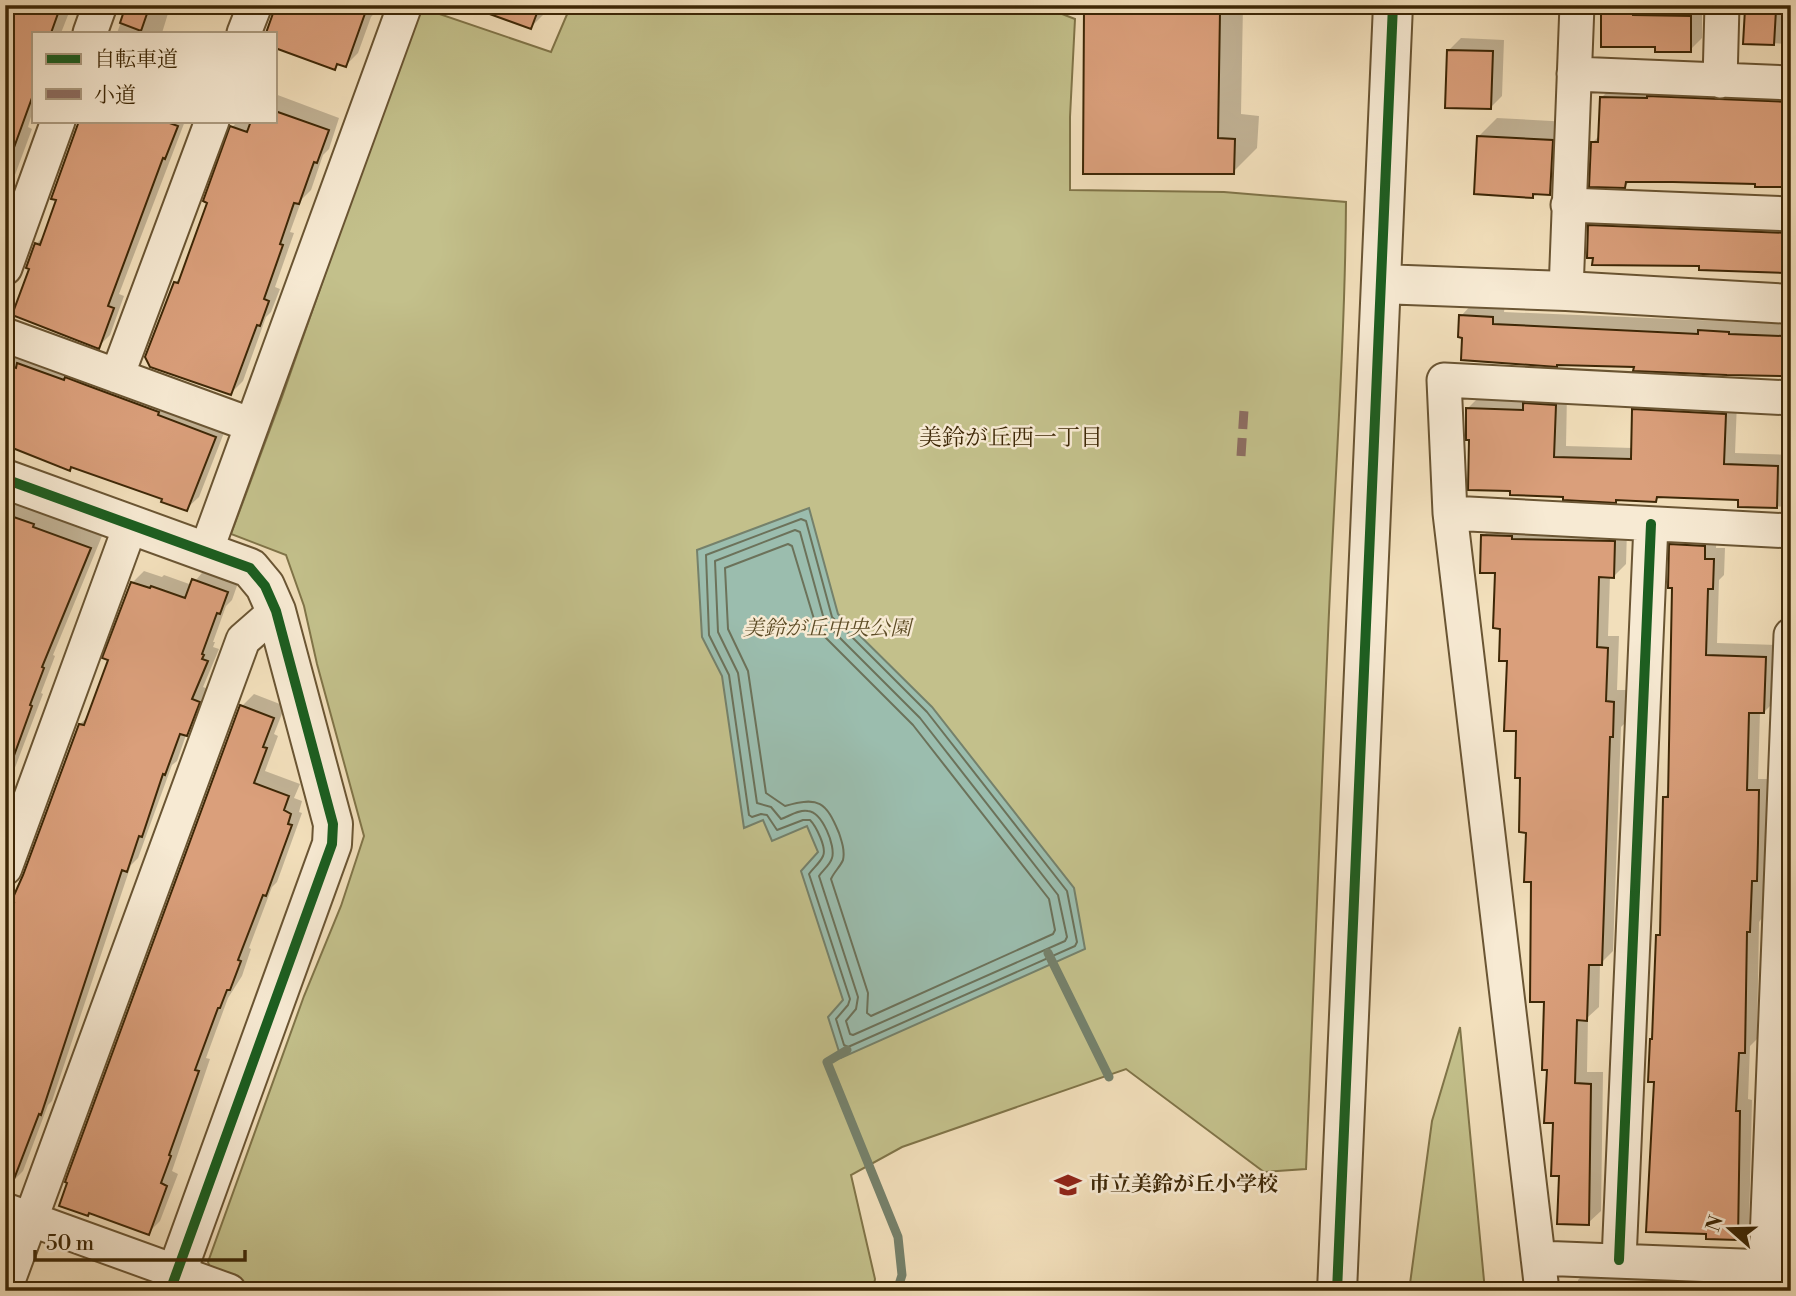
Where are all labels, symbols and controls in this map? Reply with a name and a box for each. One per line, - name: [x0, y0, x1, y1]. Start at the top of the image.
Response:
- legend: [32, 32, 276, 122]
- text: 自転車道: [94, 47, 178, 73]
- text: 小道: [94, 83, 136, 109]
- district label: 美鈴が丘西一丁目: [919, 424, 1103, 452]
- park label: 美鈴が丘中央公園: [743, 616, 914, 642]
- school or university icon: 市立美鈴が丘小学校: [1053, 1170, 1083, 1200]
- place label: 市立美鈴が丘小学校: [1089, 1172, 1278, 1198]
- north arrow: [1694, 1194, 1764, 1264]
- text: N: [1701, 1212, 1729, 1235]
- scale bar: [35, 1219, 245, 1263]
- text: 50 m: [46, 1231, 94, 1257]

